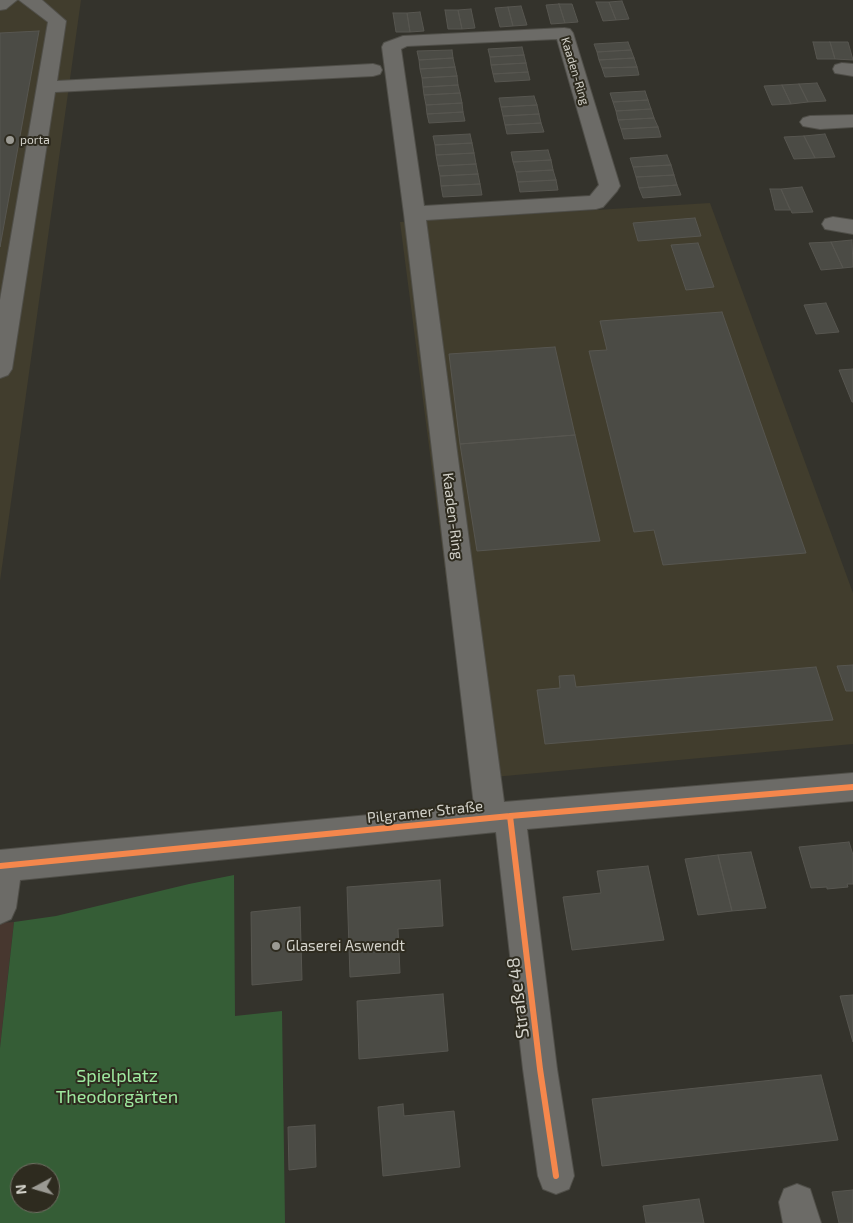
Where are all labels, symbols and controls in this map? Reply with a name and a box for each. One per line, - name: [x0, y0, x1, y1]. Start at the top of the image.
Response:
- street label: Kaaden-Ring: [558, 35, 592, 107]
- place label: porta: [20, 133, 50, 147]
- marker: porta: [4, 134, 16, 146]
- street label: Kaaden-Ring: [439, 471, 467, 561]
- street label: Pilgramer Straße: [366, 797, 484, 827]
- place label: Glaserei Aswendt: [286, 937, 405, 955]
- marker: Glaserei Aswendt: [270, 940, 282, 952]
- street label: Straße 48: [502, 956, 534, 1040]
- park label: Spielplatz Theodorgärten: [56, 1065, 178, 1108]
- north arrow: [10, 1163, 60, 1213]
- text: N: [12, 1184, 30, 1195]

